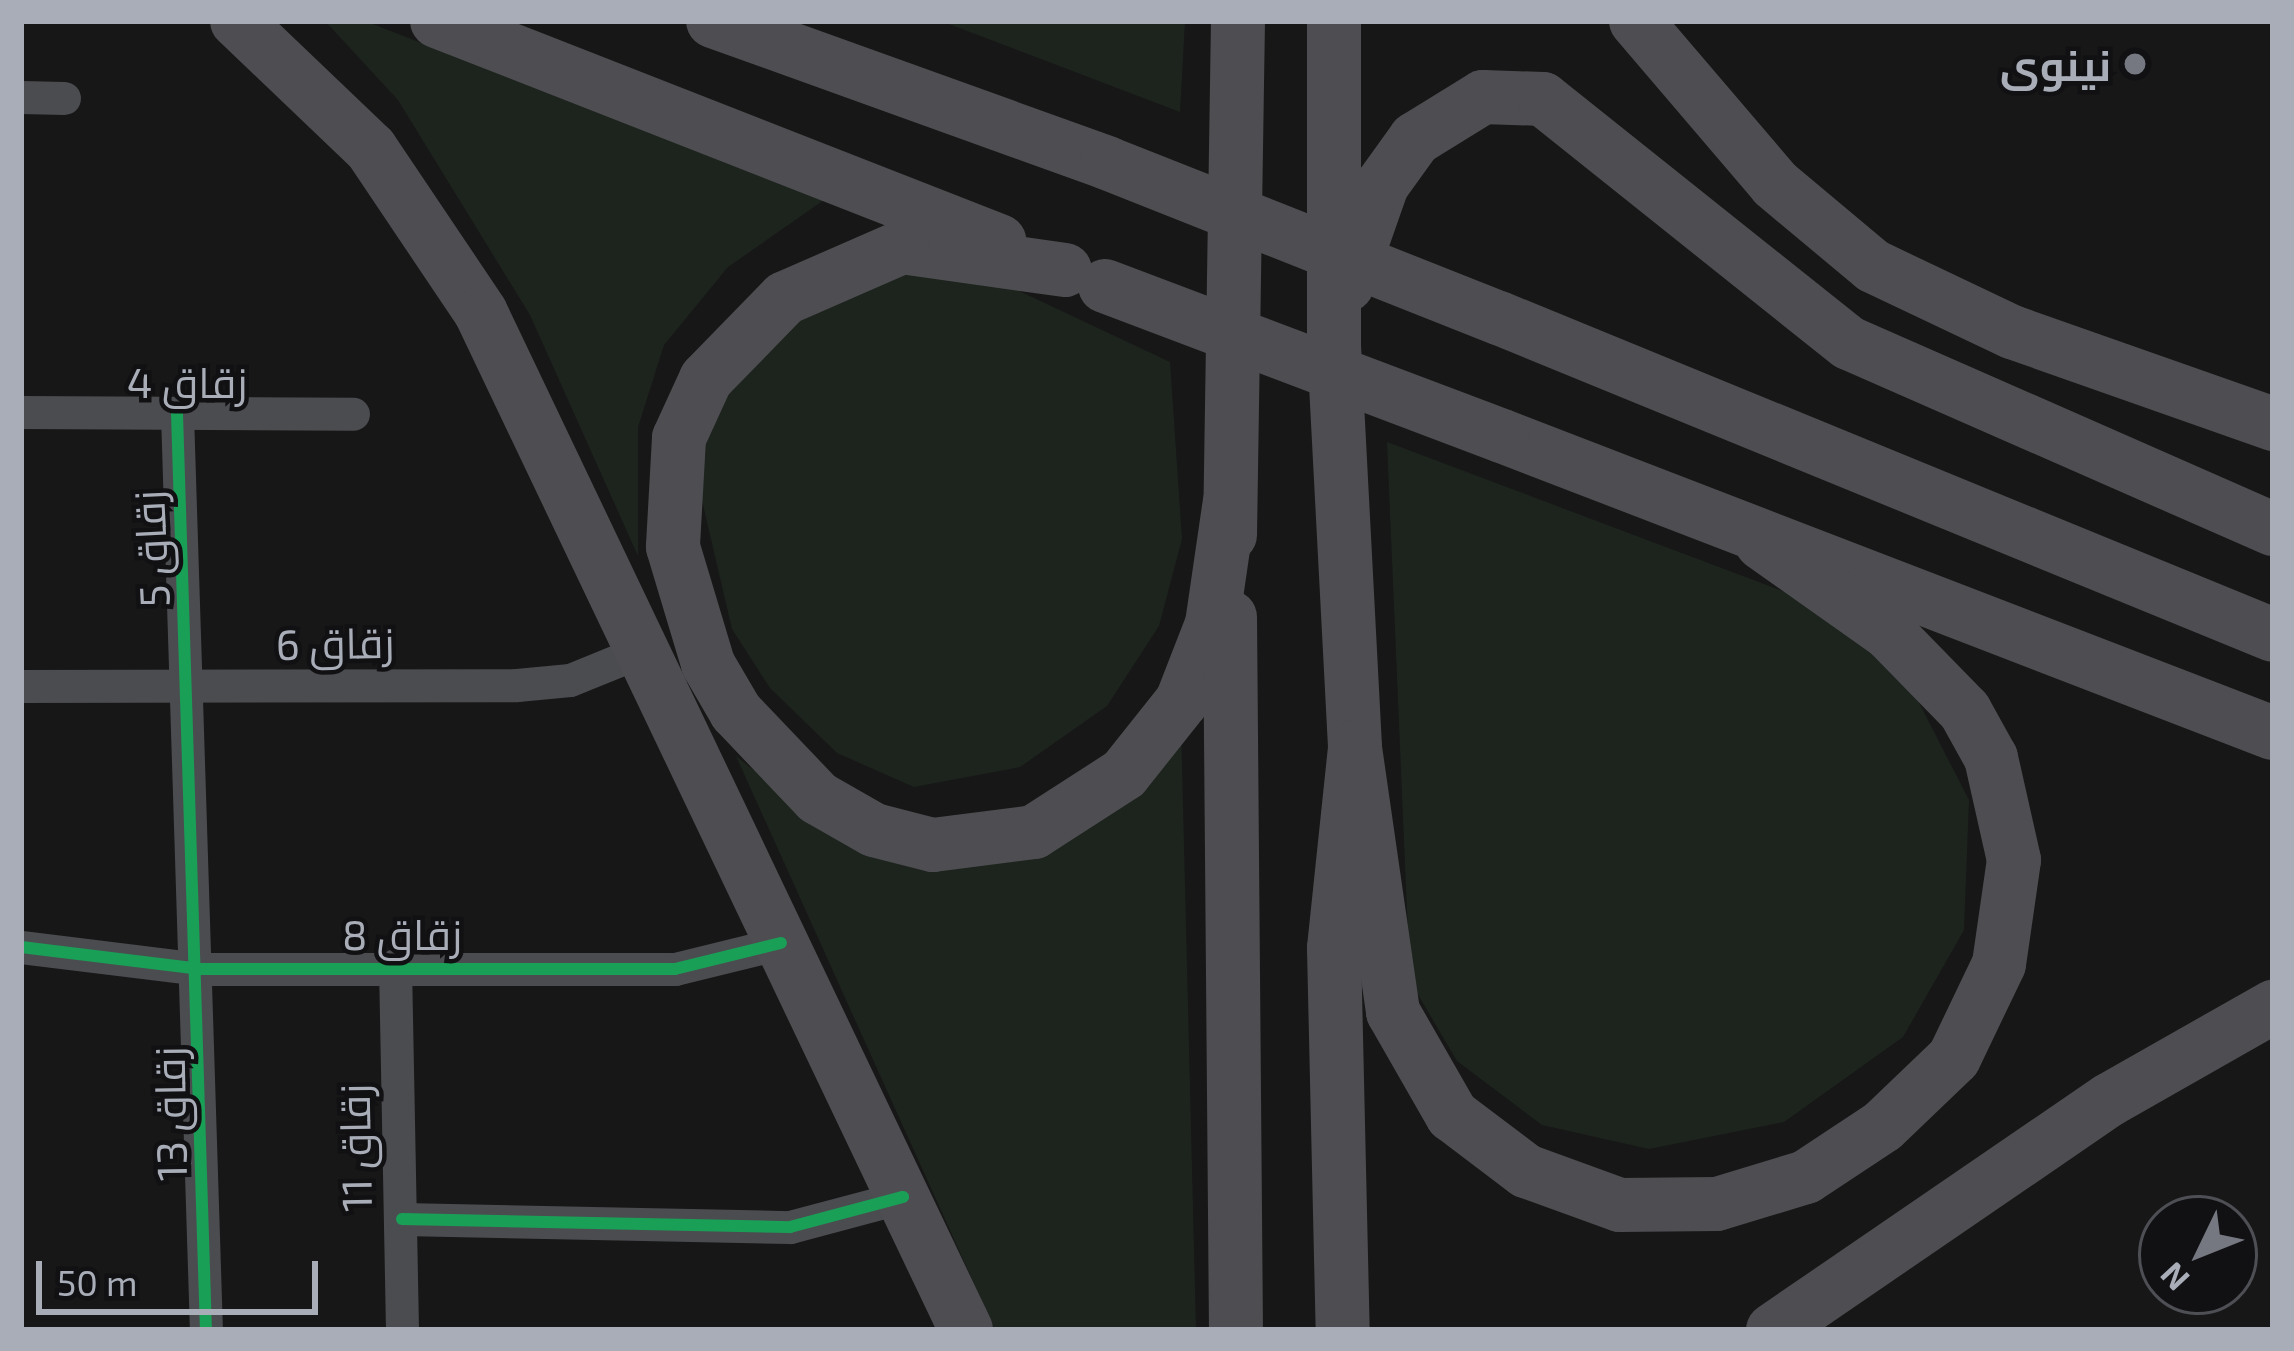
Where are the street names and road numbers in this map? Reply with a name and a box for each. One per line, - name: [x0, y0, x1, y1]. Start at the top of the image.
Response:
- street label: زقاق 4: [127, 356, 247, 406]
- street label: زقاق 5: [122, 489, 178, 609]
- street label: زقاق 6: [275, 616, 395, 668]
- street label: زقاق 8: [342, 908, 462, 958]
- street label: زقاق 13: [143, 1046, 195, 1182]
- street label: زقاق 11: [328, 1084, 380, 1212]

